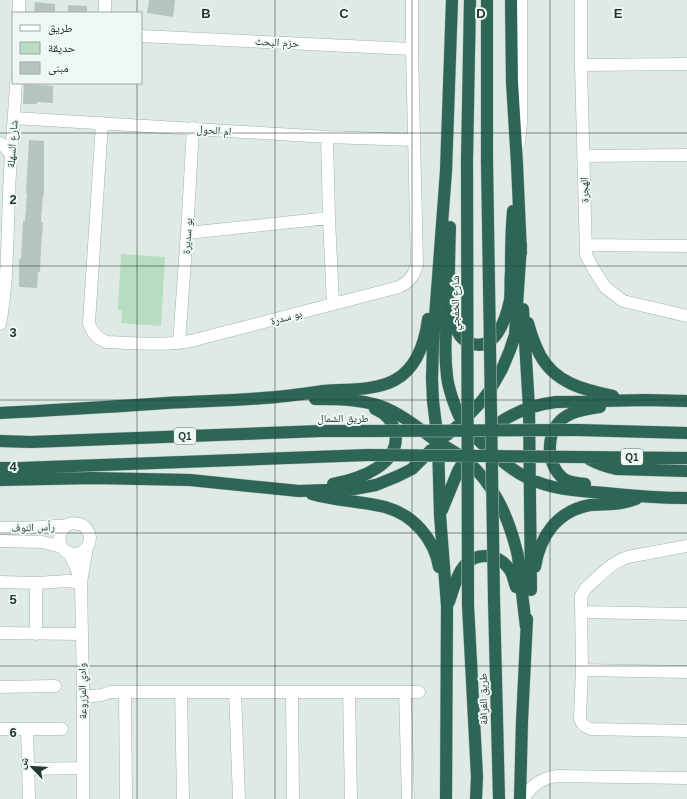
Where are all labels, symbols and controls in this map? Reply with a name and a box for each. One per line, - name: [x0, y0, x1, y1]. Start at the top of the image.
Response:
- text: B: [201, 6, 211, 21]
- text: C: [339, 6, 349, 21]
- text: D: [476, 6, 486, 21]
- text: E: [614, 6, 623, 21]
- legend: [12, 12, 142, 84]
- text: طريق: [48, 21, 73, 35]
- street label: حزم البحث: [254, 35, 299, 50]
- text: حديقة: [48, 41, 76, 55]
- text: مبنى: [48, 61, 69, 75]
- street label: شارع السهلة: [4, 120, 21, 168]
- street label: ام الحول: [196, 123, 232, 138]
- street label: الهجرة: [578, 177, 591, 203]
- text: 2: [9, 192, 17, 207]
- street label: بو سديرة: [180, 217, 195, 255]
- street label: شارع الخفجي: [449, 275, 464, 331]
- street label: بو سدرة: [269, 307, 303, 327]
- text: 3: [9, 325, 17, 340]
- street label: طريق الشمال: [317, 412, 369, 425]
- road number: Q1: [174, 428, 196, 444]
- road number: Q1: [621, 449, 643, 465]
- text: 4: [9, 459, 17, 474]
- street label: رأس النوف: [11, 519, 55, 535]
- text: 5: [9, 592, 17, 607]
- street label: وادي المزروعة: [76, 663, 91, 719]
- street label: طريق الغرافة: [477, 673, 490, 725]
- text: 6: [9, 725, 17, 740]
- north arrow: [12, 747, 52, 787]
- text: ش: [15, 755, 33, 771]

